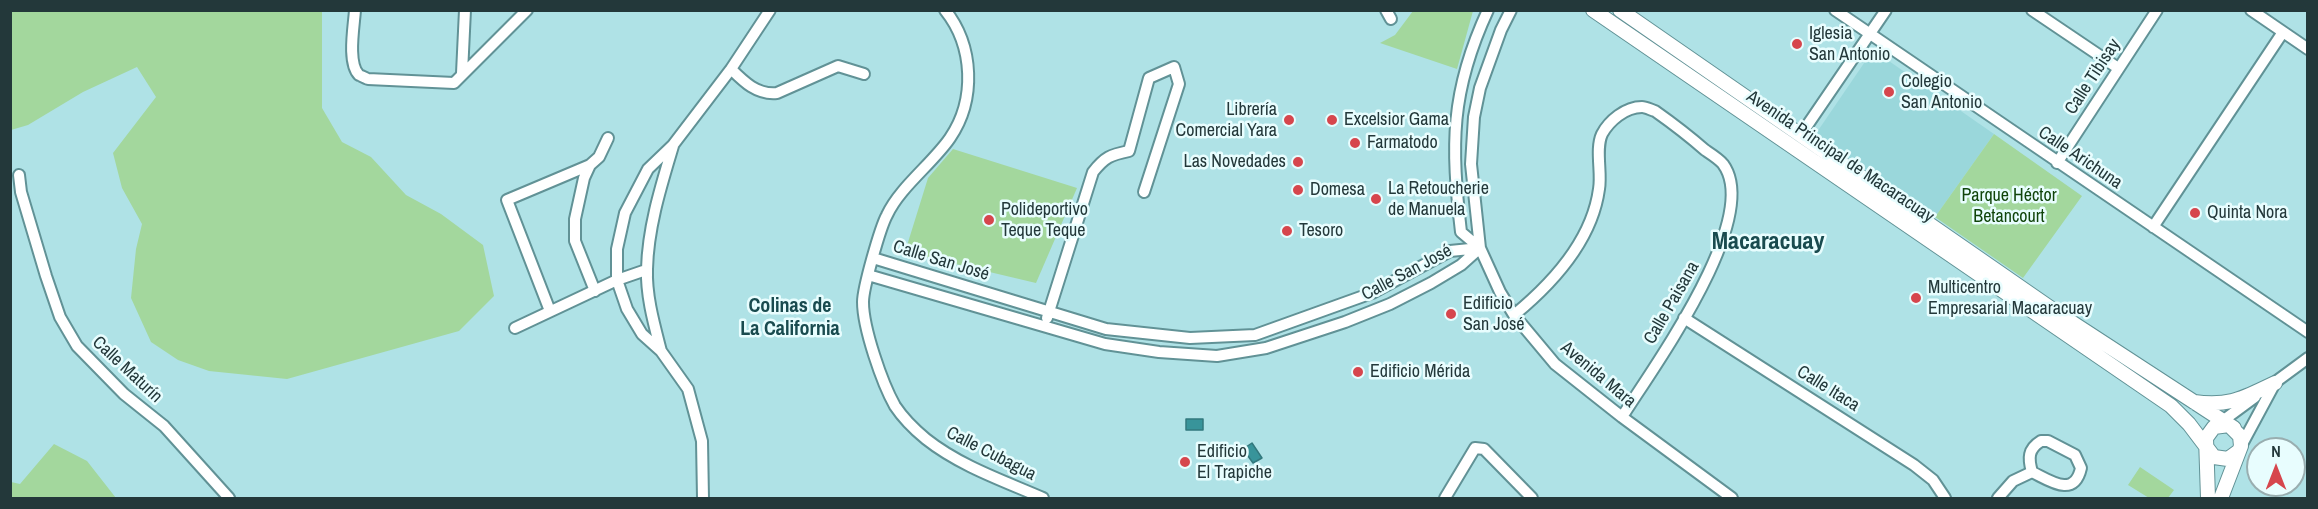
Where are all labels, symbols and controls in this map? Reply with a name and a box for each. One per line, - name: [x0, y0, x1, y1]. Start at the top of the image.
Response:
- place label: Iglesia San Antonio: [1809, 23, 1890, 66]
- street label: Calle Tibisay: [2061, 35, 2125, 119]
- marker: Iglesia San Antonio: [1790, 37, 1804, 51]
- place label: Colegio San Antonio: [1901, 71, 1982, 113]
- marker: Colegio San Antonio: [1882, 85, 1896, 99]
- street label: Avenida Principal de Macaracuay: [1742, 86, 1938, 228]
- place label: Librería Comercial Yara: [1176, 99, 1277, 142]
- place label: Excelsior Gama: [1344, 109, 1449, 131]
- marker: Librería Comercial Yara: [1282, 113, 1296, 127]
- marker: Excelsior Gama: [1325, 113, 1339, 127]
- street label: Calle Arichuna: [2034, 122, 2126, 194]
- place label: Farmatodo: [1367, 132, 1438, 154]
- marker: Farmatodo: [1348, 136, 1362, 150]
- place label: Las Novedades: [1183, 151, 1286, 173]
- marker: Las Novedades: [1291, 155, 1305, 169]
- place label: La Retoucherie de Manuela: [1388, 178, 1489, 220]
- place label: Domesa: [1310, 179, 1365, 201]
- marker: Domesa: [1291, 183, 1305, 197]
- park label: Parque Héctor Betancourt: [1961, 185, 2057, 228]
- marker: La Retoucherie de Manuela: [1369, 192, 1383, 206]
- place label: Polideportivo Teque Teque: [1001, 199, 1088, 242]
- place label: Quinta Nora: [2207, 202, 2287, 224]
- marker: Quinta Nora: [2188, 206, 2202, 220]
- marker: Polideportivo Teque Teque: [982, 213, 996, 227]
- place label: Tesoro: [1299, 220, 1343, 242]
- marker: Tesoro: [1280, 224, 1294, 238]
- district label: Macaracuay: [1712, 229, 1824, 257]
- street label: Calle San José: [890, 236, 992, 286]
- street label: Calle San José: [1358, 240, 1456, 306]
- street label: Calle Paisana: [1640, 258, 1704, 348]
- place label: Multicentro Empresarial Macaracuay: [1928, 277, 2092, 320]
- marker: Multicentro Empresarial Macaracuay: [1909, 291, 1923, 305]
- place label: Edificio San José: [1463, 293, 1525, 336]
- district label: Colinas de La California: [740, 295, 840, 342]
- marker: Edificio San José: [1444, 307, 1458, 321]
- street label: Calle Maturín: [88, 332, 166, 408]
- street label: Avenida Mara: [1556, 337, 1640, 413]
- place label: Edificio Mérida: [1370, 361, 1470, 383]
- street label: Calle Itaca: [1793, 361, 1863, 417]
- marker: Edificio Mérida: [1351, 365, 1365, 379]
- street label: Calle Cubagua: [943, 422, 1039, 486]
- north arrow: [2246, 437, 2306, 497]
- text: N: [2271, 440, 2281, 462]
- place label: Edificio El Trapiche: [1197, 441, 1272, 484]
- marker: Edificio El Trapiche: [1178, 455, 1192, 469]

